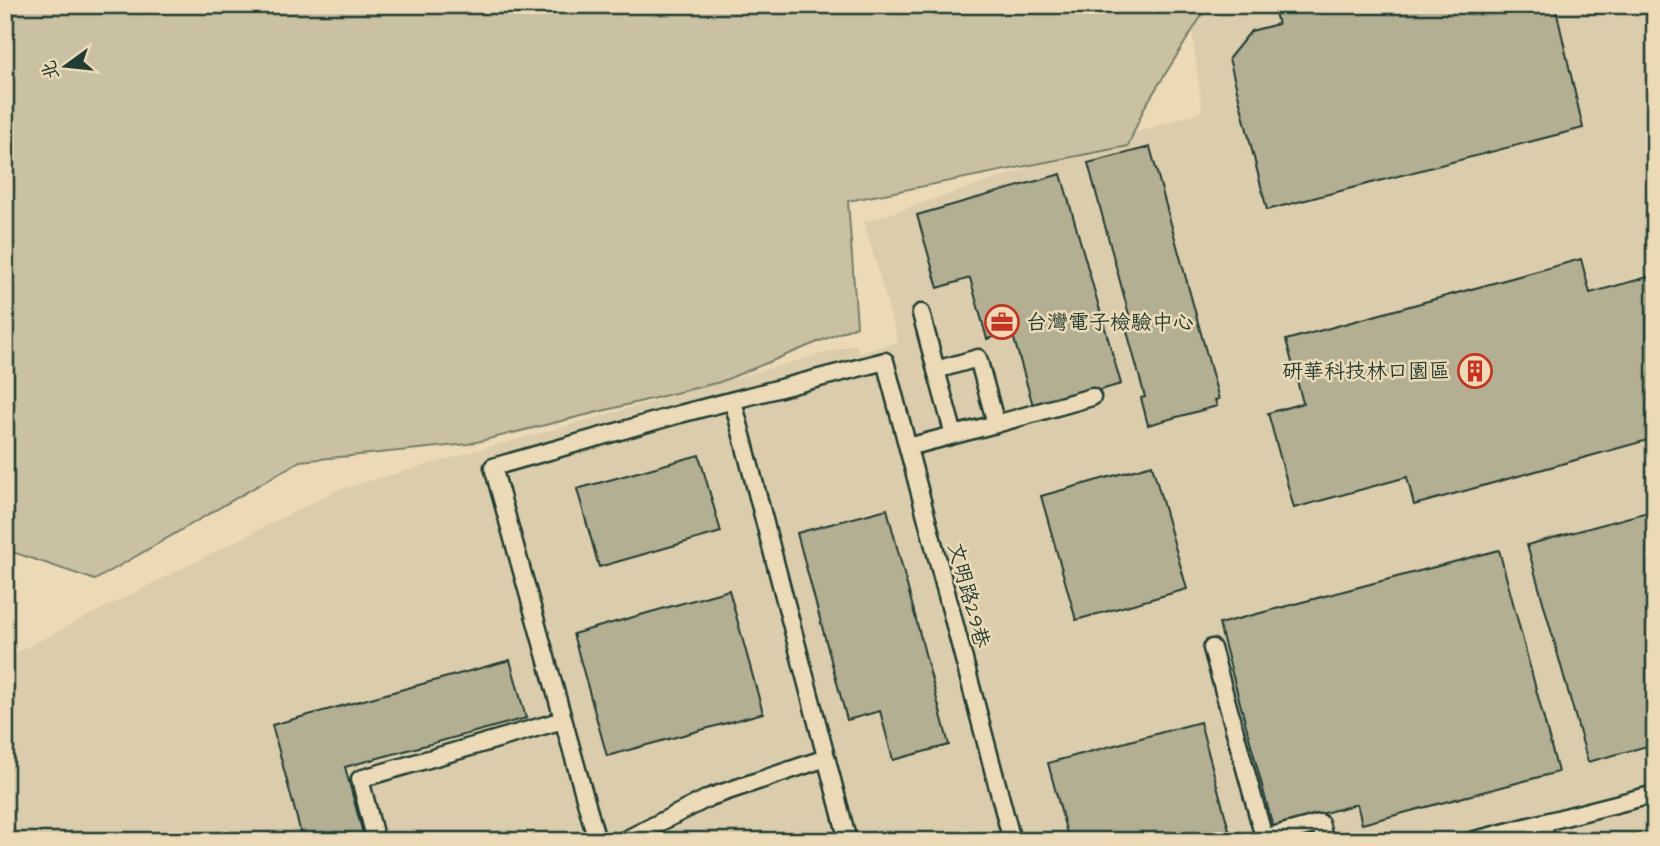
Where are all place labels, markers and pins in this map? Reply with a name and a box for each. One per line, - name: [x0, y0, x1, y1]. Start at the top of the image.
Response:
- office icon: 台灣電子檢驗中心: [983, 303, 1021, 341]
- place label: 台灣電子檢驗中心: [1026, 308, 1194, 337]
- building icon: 研華科技林口園區: [1456, 352, 1494, 390]
- place label: 研華科技林口園區: [1282, 357, 1450, 386]

